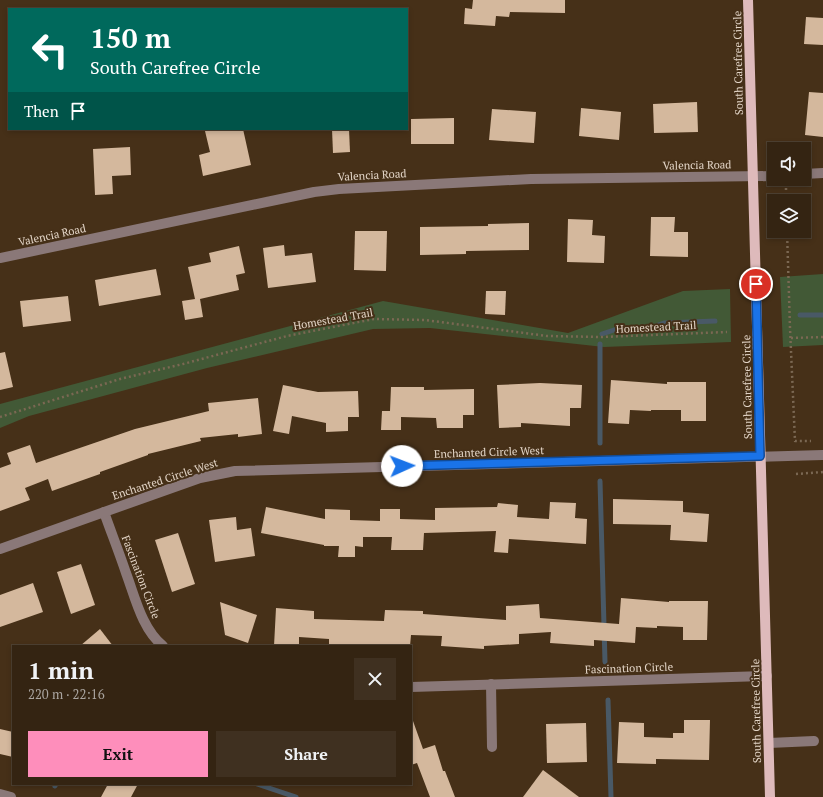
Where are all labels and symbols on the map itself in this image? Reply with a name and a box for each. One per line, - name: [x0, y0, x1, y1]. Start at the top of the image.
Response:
- street label: South Carefree Circle: [730, 10, 746, 115]
- street label: Valencia Road: [662, 157, 732, 173]
- street label: Valencia Road: [337, 166, 407, 184]
- street label: Valencia Road: [17, 221, 87, 249]
- pin: [739, 267, 773, 301]
- street label: Homestead Trail: [292, 305, 374, 333]
- street label: Homestead Trail: [615, 318, 697, 336]
- street label: South Carefree Circle: [739, 334, 755, 439]
- street label: Enchanted Circle West: [434, 443, 544, 461]
- position arrow: [381, 445, 423, 487]
- street label: Enchanted Circle West: [110, 455, 220, 503]
- street label: Fascination Circle: [119, 533, 163, 621]
- street label: South Carefree Circle: [748, 658, 764, 763]
- street label: Fascination Circle: [585, 659, 674, 677]

